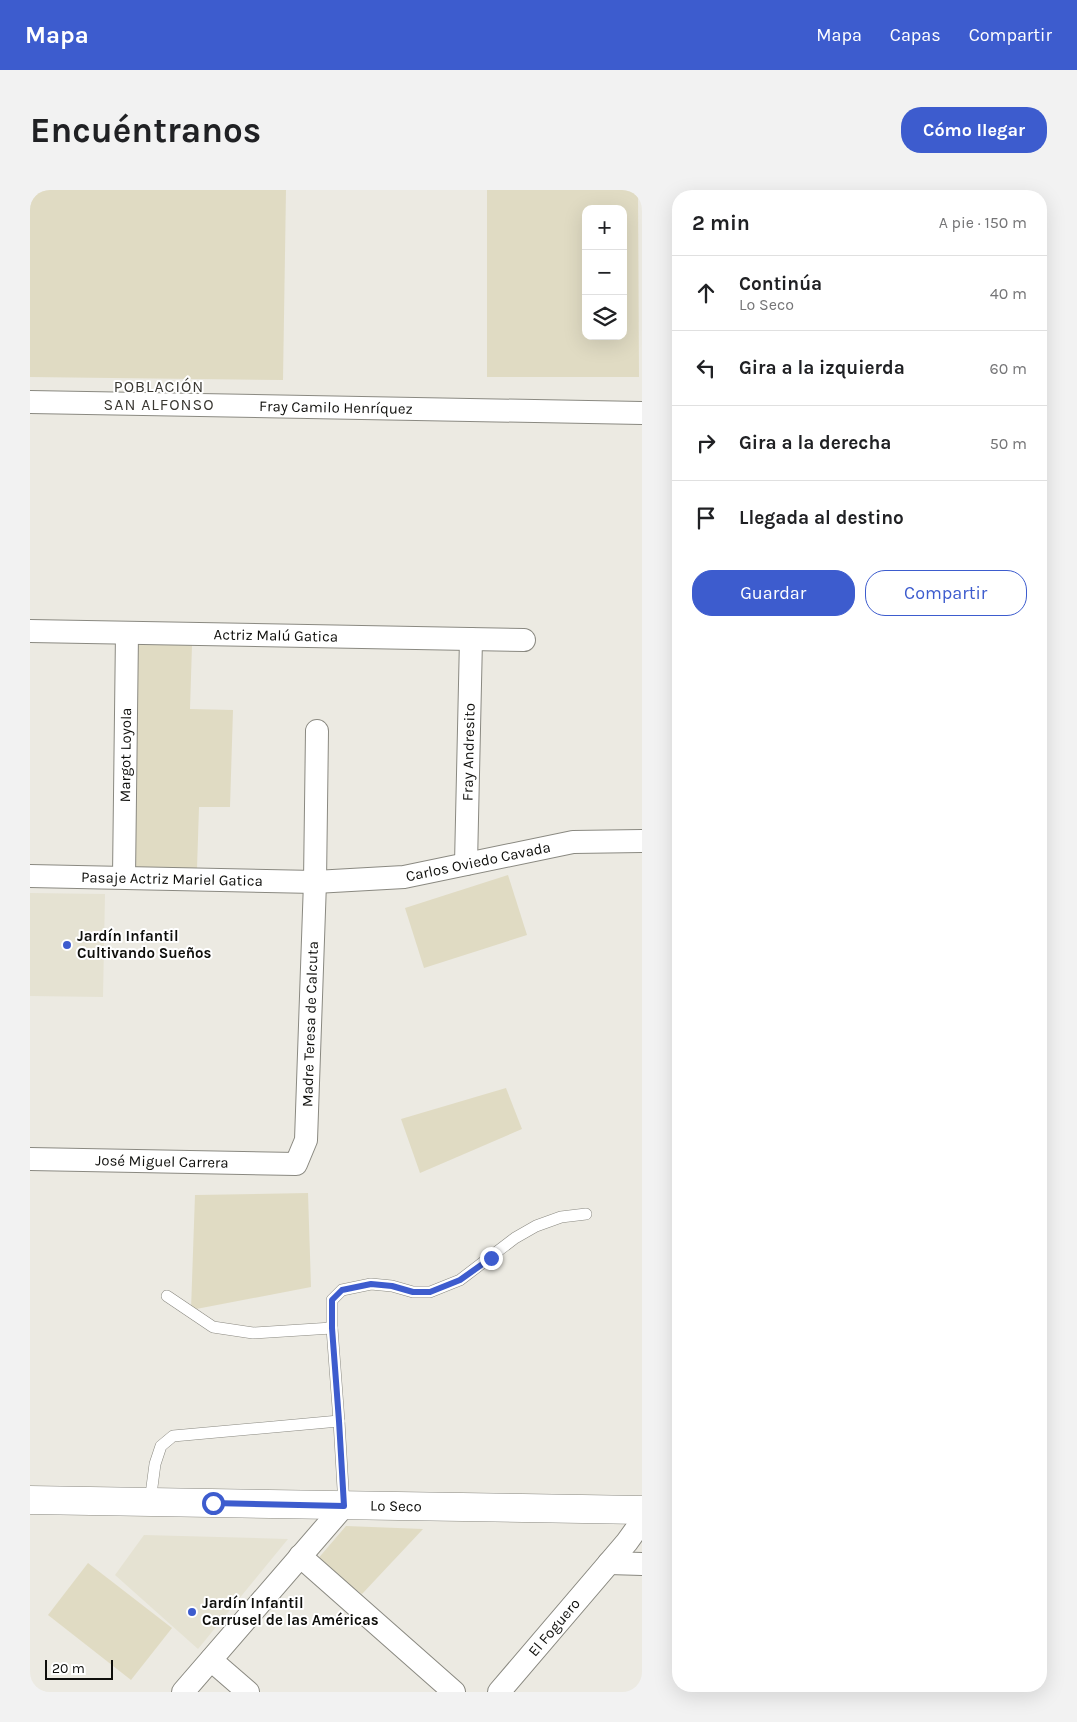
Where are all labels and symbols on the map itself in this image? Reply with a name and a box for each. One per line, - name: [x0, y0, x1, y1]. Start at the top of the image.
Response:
- district label: POBLACIÓN SAN ALFONSO: [104, 377, 214, 414]
- street label: Fray Camilo Henríquez: [259, 397, 413, 418]
- street label: Actriz Malú Gatica: [214, 625, 338, 646]
- street label: Fray Andresito: [458, 703, 479, 801]
- street label: Margot Loyola: [116, 707, 135, 803]
- street label: Carlos Oviedo Cavada: [404, 838, 552, 885]
- street label: Pasaje Actriz Mariel Gatica: [81, 868, 263, 890]
- place label: Jardín Infantil Cultivando Sueños: [77, 927, 211, 962]
- marker: Jardín Infantil Cultivando Sueños: [61, 939, 73, 951]
- street label: Madre Teresa de Calcuta: [298, 941, 322, 1107]
- street label: José Miguel Carrera: [95, 1151, 229, 1172]
- route end: [480, 1247, 503, 1270]
- route start: [202, 1492, 225, 1515]
- street label: Lo Seco: [370, 1497, 422, 1515]
- place label: Jardín Infantil Carrusel de las Américas: [202, 1594, 379, 1629]
- street label: El Foguero: [524, 1595, 584, 1660]
- marker: Jardín Infantil Carrusel de las Américas: [186, 1606, 198, 1618]
- scale bar: [45, 1657, 112, 1680]

